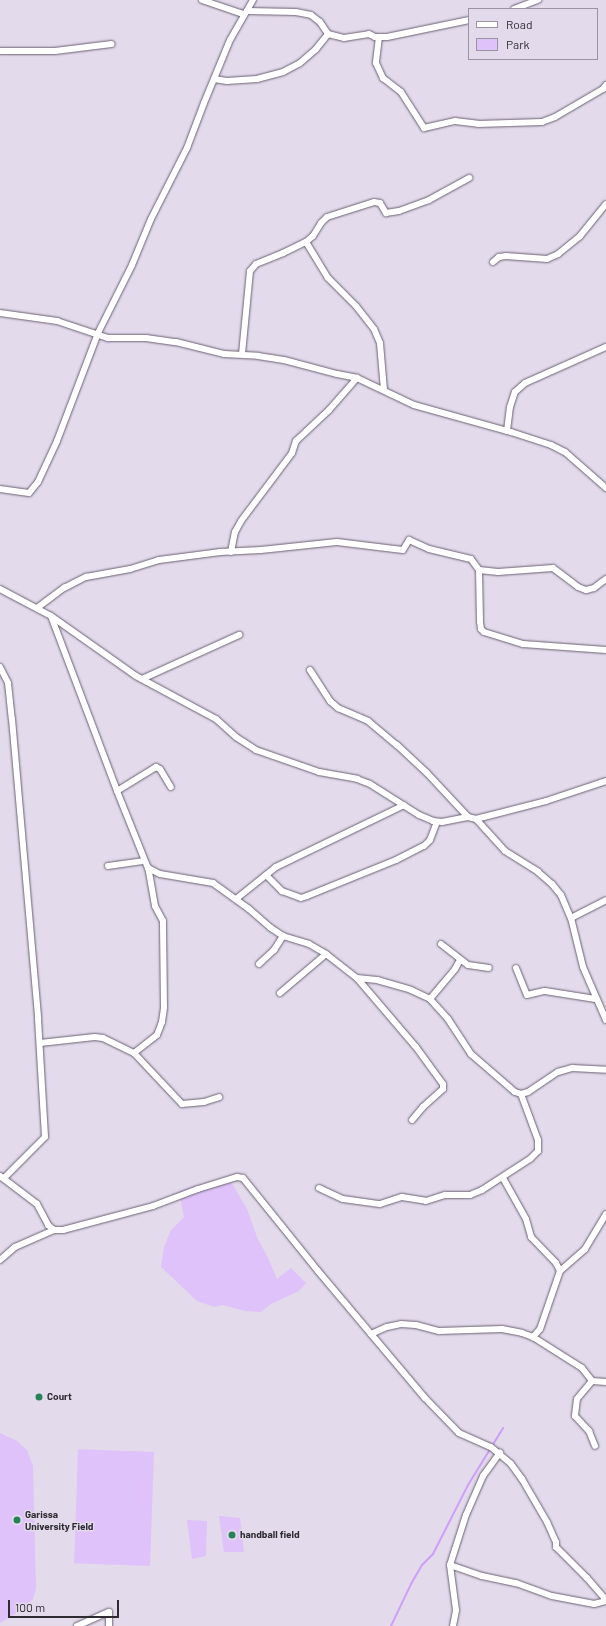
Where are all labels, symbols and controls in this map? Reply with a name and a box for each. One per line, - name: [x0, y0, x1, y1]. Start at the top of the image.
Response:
- legend: [468, 8, 598, 60]
- text: Road: [506, 17, 533, 31]
- text: Park: [506, 37, 530, 51]
- place label: Court: [47, 1391, 72, 1403]
- marker: Court: [34, 1392, 44, 1402]
- place label: Garissa University Field: [25, 1508, 94, 1532]
- marker: Garissa University Field: [12, 1515, 22, 1525]
- place label: handball field: [240, 1529, 300, 1541]
- marker: handball field: [227, 1530, 237, 1540]
- scale bar: [10, 1592, 121, 1618]
- text: 100 m: [15, 1600, 45, 1614]

